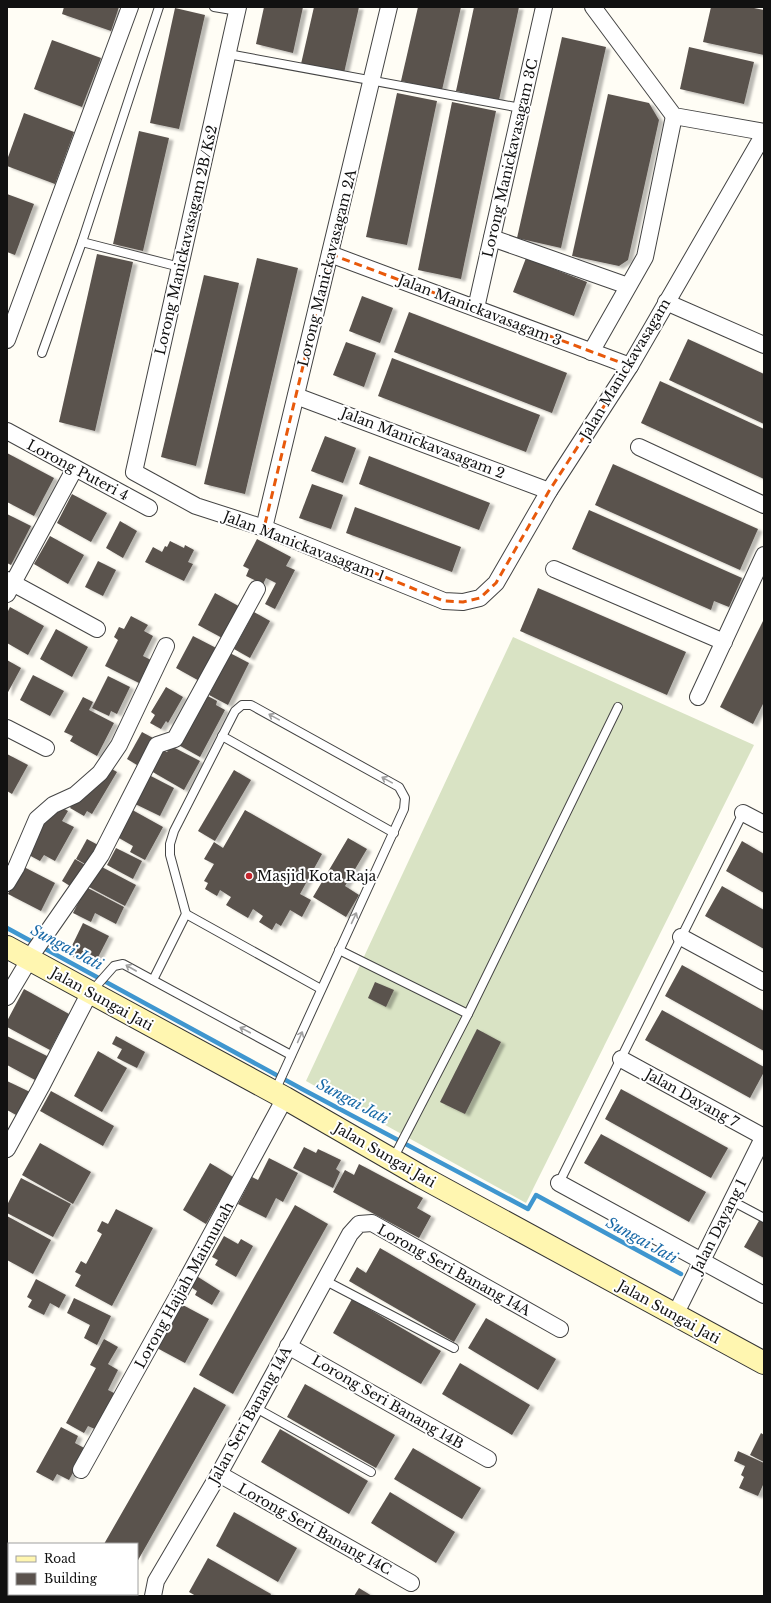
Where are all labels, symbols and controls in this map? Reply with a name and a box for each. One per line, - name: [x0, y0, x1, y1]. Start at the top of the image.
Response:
- street label: Lorong Manickavasagam 3C: [478, 57, 542, 259]
- street label: Lorong Manickavasagam 2B/Ks2: [151, 123, 221, 357]
- street label: Lorong Manickavasagam 2A: [294, 167, 360, 369]
- street label: Jalan Manickavasagam 3: [394, 270, 564, 350]
- street label: Jalan Manickavasagam: [575, 295, 674, 444]
- street label: Jalan Manickavasagam 2: [337, 403, 507, 483]
- street label: Lorong Puteri 4: [24, 436, 132, 504]
- street label: Jalan Manickavasagam 1: [219, 506, 387, 585]
- one-way arrow: [268, 713, 280, 721]
- one-way arrow: [381, 776, 393, 783]
- place label: Masjid Kota Raja: [257, 867, 376, 885]
- marker: Masjid Kota Raja: [244, 871, 254, 881]
- one-way arrow: [351, 913, 358, 925]
- water label: Sungai Jati: [28, 920, 107, 974]
- street label: Jalan Sungai Jati: [46, 962, 157, 1035]
- one-way arrow: [125, 963, 137, 971]
- one-way arrow: [239, 1025, 251, 1033]
- one-way arrow: [297, 1031, 304, 1043]
- street label: Jalan Dayang 7: [640, 1064, 743, 1132]
- water label: Sungai Jati: [314, 1074, 393, 1128]
- street label: Jalan Sungai Jati: [329, 1118, 439, 1192]
- street label: Jalan Dayang 1: [687, 1176, 750, 1278]
- street label: Lorong Hajjah Maimunah: [131, 1198, 237, 1371]
- water label: Sungai Jati: [603, 1213, 682, 1268]
- street label: Lorong Seri Banang 14A: [374, 1220, 534, 1320]
- street label: Jalan Sungai Jati: [613, 1275, 724, 1348]
- street label: Jalan Seri Banang 14A: [204, 1343, 295, 1489]
- street label: Lorong Seri Banang 14B: [309, 1351, 467, 1453]
- street label: Lorong Seri Banang 14C: [235, 1479, 395, 1579]
- legend: [8, 1543, 138, 1595]
- text: Road: [44, 1551, 76, 1566]
- text: Building: [44, 1571, 98, 1586]

